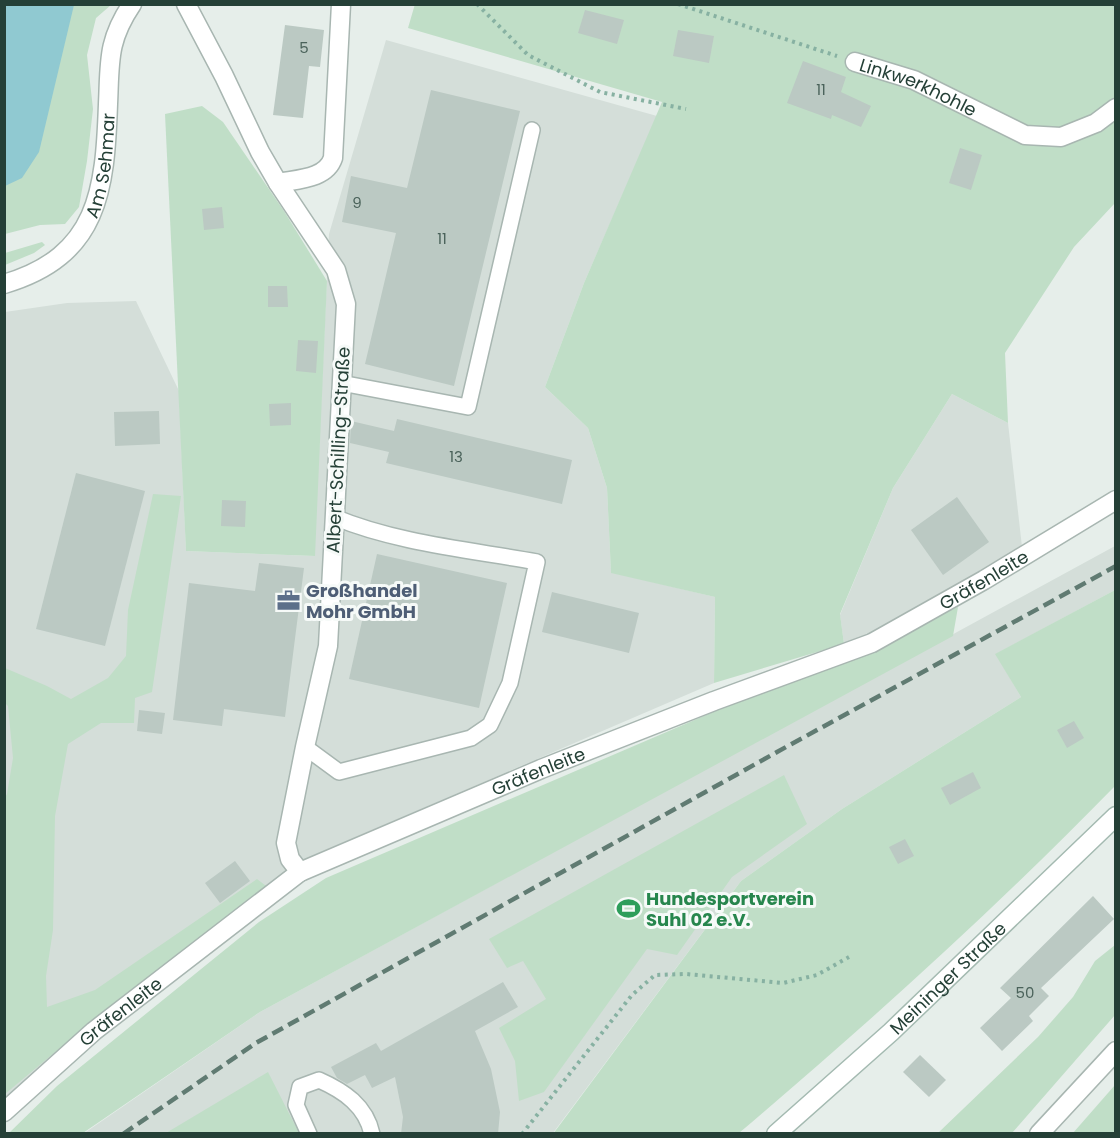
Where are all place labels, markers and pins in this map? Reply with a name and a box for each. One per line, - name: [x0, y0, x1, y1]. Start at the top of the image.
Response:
- place label: Großhandel Mohr GmbH: [306, 578, 418, 624]
- office icon: Großhandel Mohr GmbH: [275, 587, 301, 613]
- place label: Hundesportverein Suhl 02 e.V.: [646, 886, 814, 932]
- sports icon: Hundesportverein Suhl 02 e.V.: [615, 895, 641, 921]

